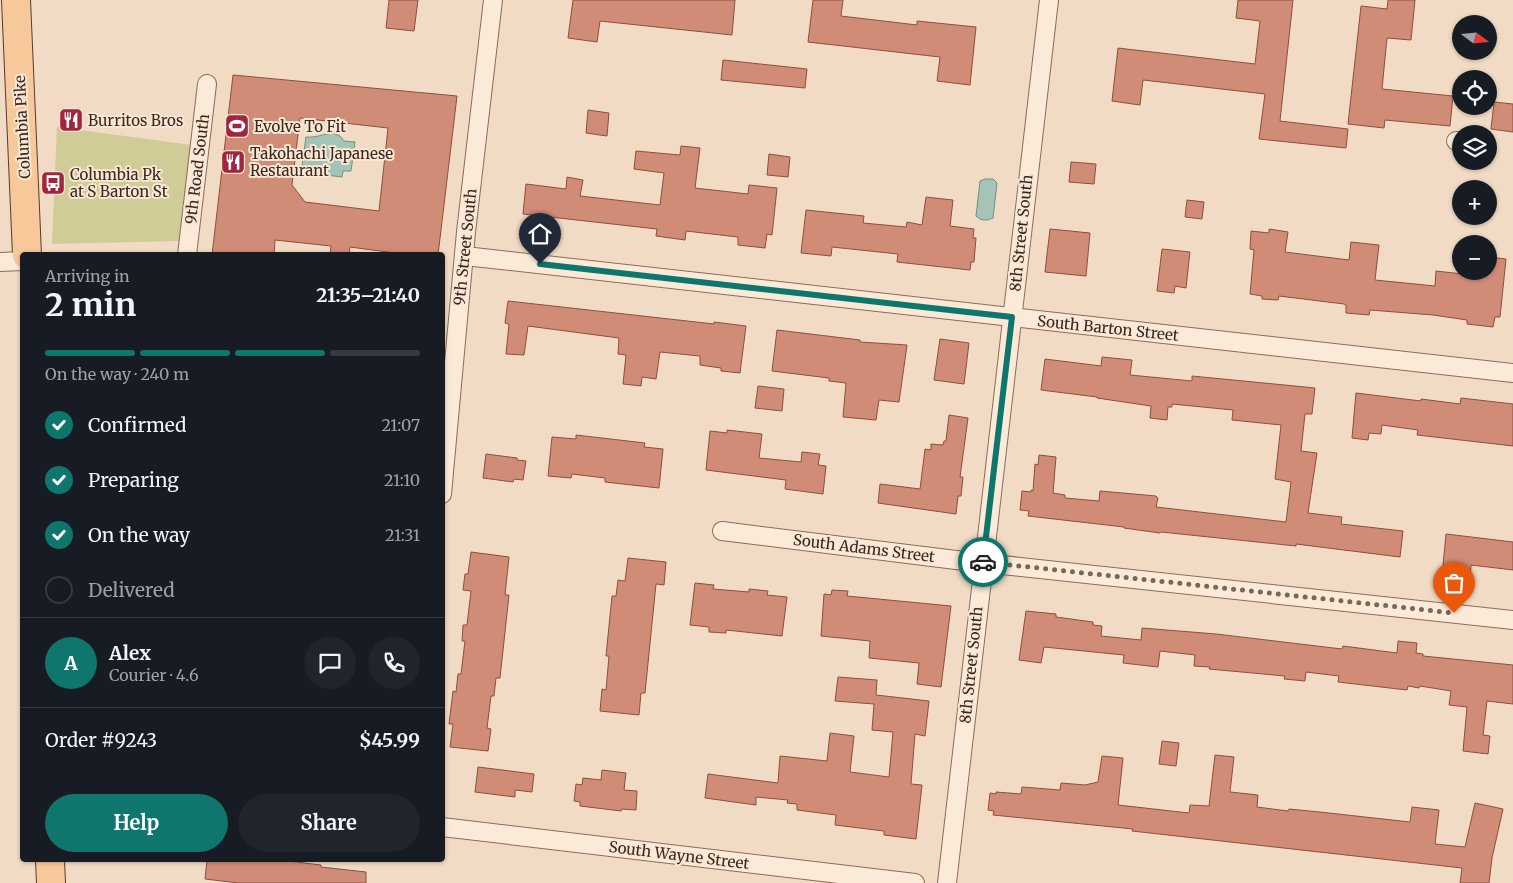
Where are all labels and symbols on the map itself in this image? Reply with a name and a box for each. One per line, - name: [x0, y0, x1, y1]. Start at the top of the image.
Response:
- north arrow: [1452, 15, 1498, 60]
- street label: Columbia Pike: [10, 75, 34, 179]
- restaurant icon: Burritos Bros: [58, 107, 84, 133]
- place label: Burritos Bros: [88, 111, 183, 130]
- street label: 9th Road South: [181, 113, 213, 225]
- sports icon: Evolve To Fit: [224, 113, 250, 139]
- place label: Evolve To Fit: [254, 117, 346, 136]
- place label: Takohachi Japanese Restaurant: [250, 144, 393, 180]
- restaurant icon: Takohachi Japanese Restaurant: [220, 149, 246, 175]
- place label: Columbia Pk at S Barton St: [70, 165, 168, 201]
- bus stop icon: Columbia Pk at S Barton St: [40, 170, 66, 196]
- street label: 8th Street South: [1005, 174, 1037, 292]
- street label: 9th Street South: [449, 188, 481, 306]
- pin: [519, 213, 561, 264]
- street label: South Barton Street: [1036, 311, 1180, 345]
- street label: South Adams Street: [792, 530, 936, 566]
- courier: [958, 537, 1008, 587]
- pin: [1433, 562, 1475, 613]
- street label: 8th Street South: [955, 606, 987, 724]
- street label: South Wayne Street: [608, 837, 750, 873]

